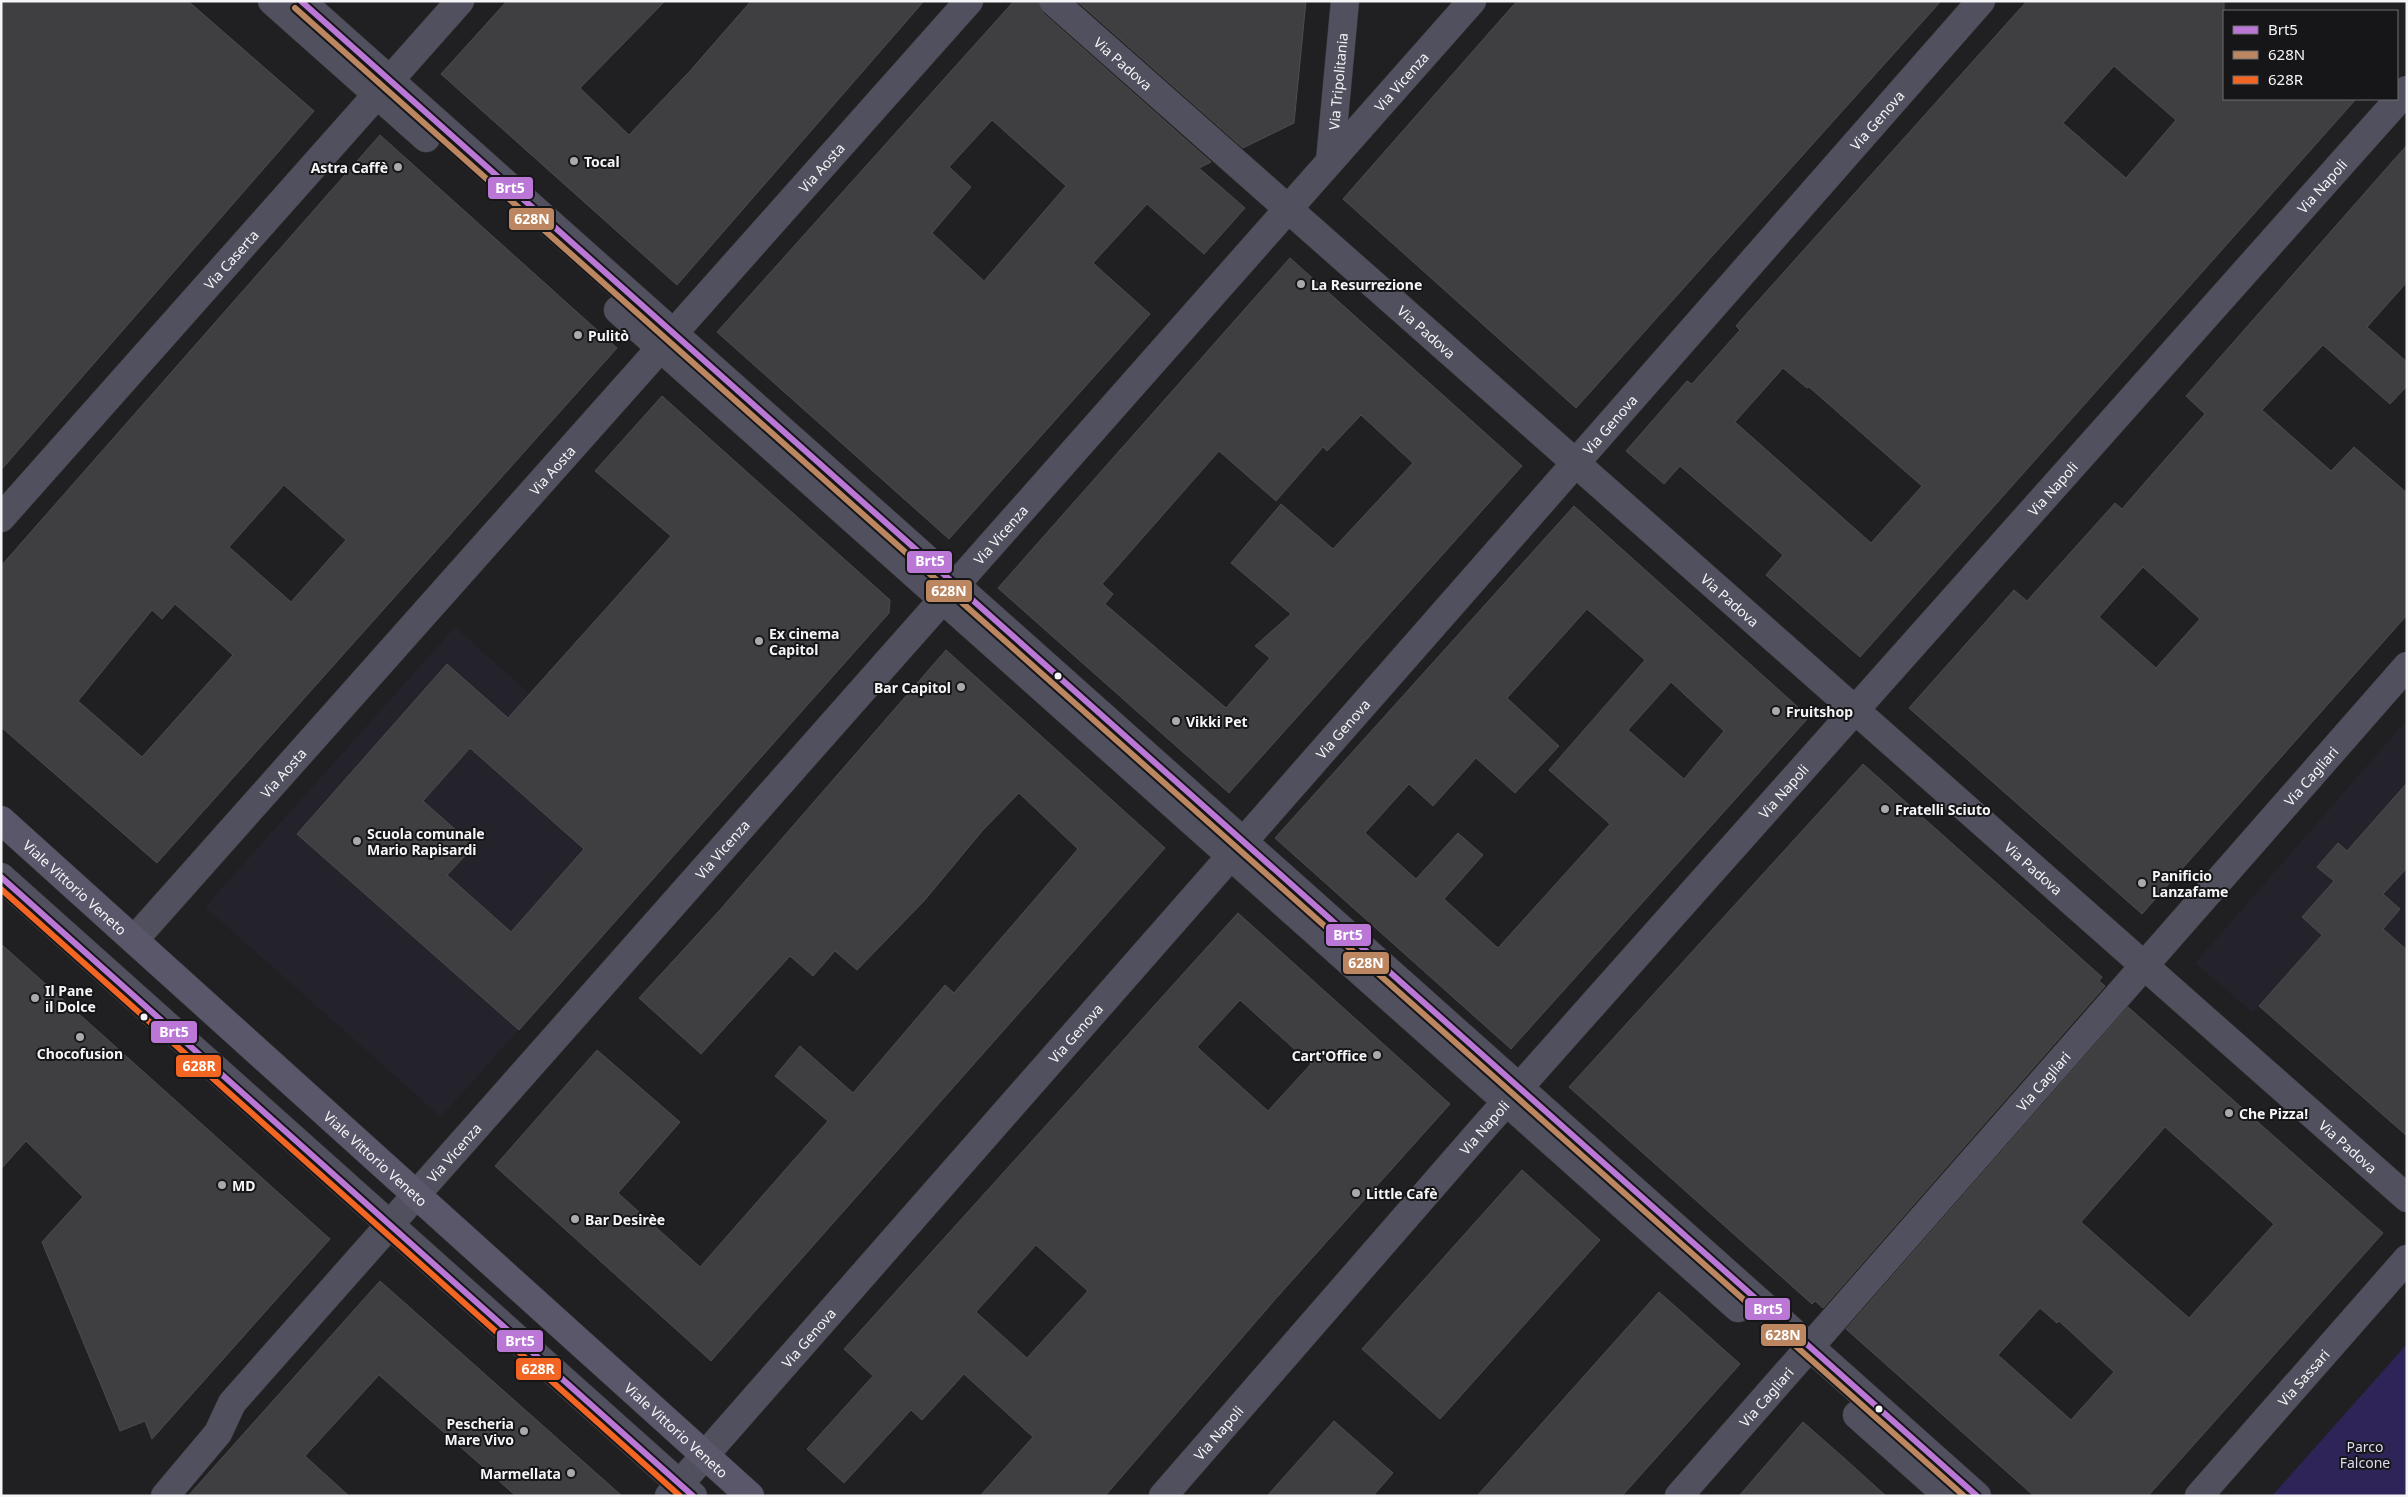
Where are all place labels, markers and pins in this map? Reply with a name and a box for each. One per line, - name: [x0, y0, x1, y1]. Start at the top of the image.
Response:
- place label: Tocal: [584, 152, 620, 171]
- marker: Tocal: [568, 155, 580, 167]
- place label: Astra Caffè: [311, 158, 388, 177]
- marker: Astra Caffè: [392, 161, 404, 173]
- place label: La Resurrezione: [1311, 275, 1422, 294]
- marker: La Resurrezione: [1295, 278, 1307, 290]
- place label: Pulitò: [588, 326, 629, 345]
- marker: Pulitò: [572, 329, 584, 341]
- place label: Ex cinema Capitol: [769, 624, 839, 659]
- marker: Ex cinema Capitol: [753, 635, 765, 647]
- unlabelled marker: [1053, 671, 1063, 681]
- place label: Bar Capitol: [874, 678, 951, 697]
- marker: Bar Capitol: [955, 681, 967, 693]
- place label: Fruitshop: [1786, 702, 1853, 721]
- marker: Fruitshop: [1770, 705, 1782, 717]
- place label: Vikki Pet: [1186, 712, 1248, 731]
- marker: Vikki Pet: [1170, 715, 1182, 727]
- place label: Fratelli Sciuto: [1895, 800, 1991, 819]
- marker: Fratelli Sciuto: [1879, 803, 1891, 815]
- place label: Scuola comunale Mario Rapisardi: [367, 824, 485, 859]
- marker: Scuola comunale Mario Rapisardi: [351, 835, 363, 847]
- place label: Panificio Lanzafame: [2152, 866, 2228, 901]
- marker: Panificio Lanzafame: [2136, 877, 2148, 889]
- place label: Il Pane il Dolce: [45, 981, 96, 1016]
- marker: Il Pane il Dolce: [29, 992, 41, 1004]
- unlabelled marker: [139, 1012, 149, 1022]
- marker: Chocofusion: [74, 1031, 86, 1043]
- place label: Chocofusion: [37, 1044, 123, 1063]
- place label: Cart'Office: [1292, 1046, 1367, 1065]
- marker: Cart'Office: [1371, 1049, 1383, 1061]
- place label: Che Pizza!: [2239, 1104, 2308, 1123]
- marker: Che Pizza!: [2223, 1107, 2235, 1119]
- place label: MD: [232, 1176, 255, 1195]
- marker: MD: [216, 1179, 228, 1191]
- place label: Little Cafè: [1366, 1184, 1437, 1203]
- marker: Little Cafè: [1350, 1187, 1362, 1199]
- place label: Bar Desirèe: [585, 1210, 665, 1229]
- marker: Bar Desirèe: [569, 1213, 581, 1225]
- unlabelled marker: [1874, 1404, 1884, 1414]
- place label: Pescheria Mare Vivo: [444, 1414, 514, 1449]
- marker: Pescheria Mare Vivo: [518, 1425, 530, 1437]
- place label: Marmellata: [480, 1464, 561, 1483]
- marker: Marmellata: [565, 1467, 577, 1479]

